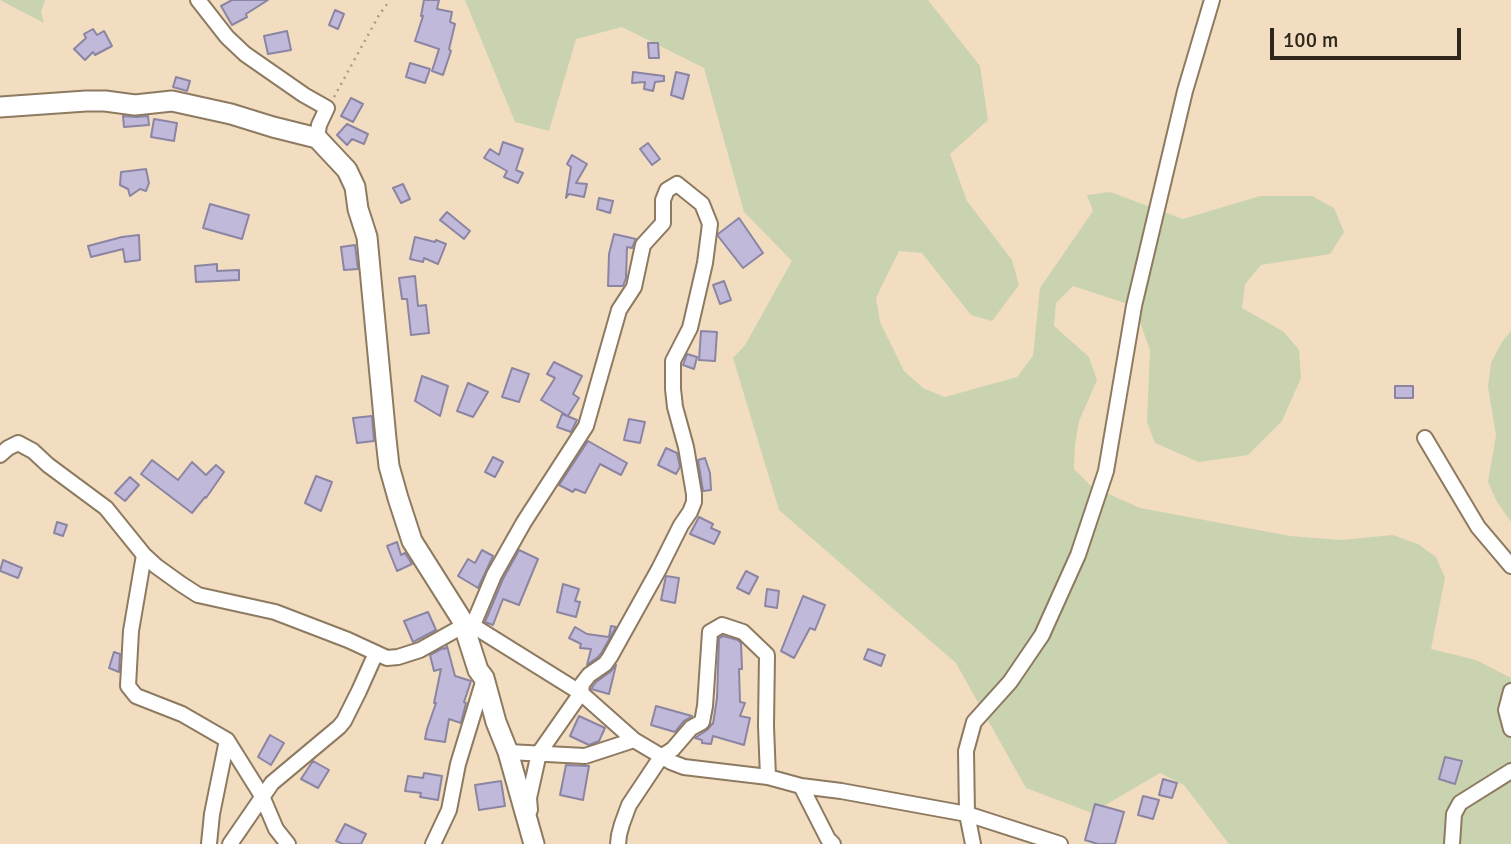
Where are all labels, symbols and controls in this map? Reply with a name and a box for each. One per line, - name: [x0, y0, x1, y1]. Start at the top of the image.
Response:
- scale bar: [1273, 14, 1464, 58]
- text: 100 m: [1283, 27, 1338, 53]

